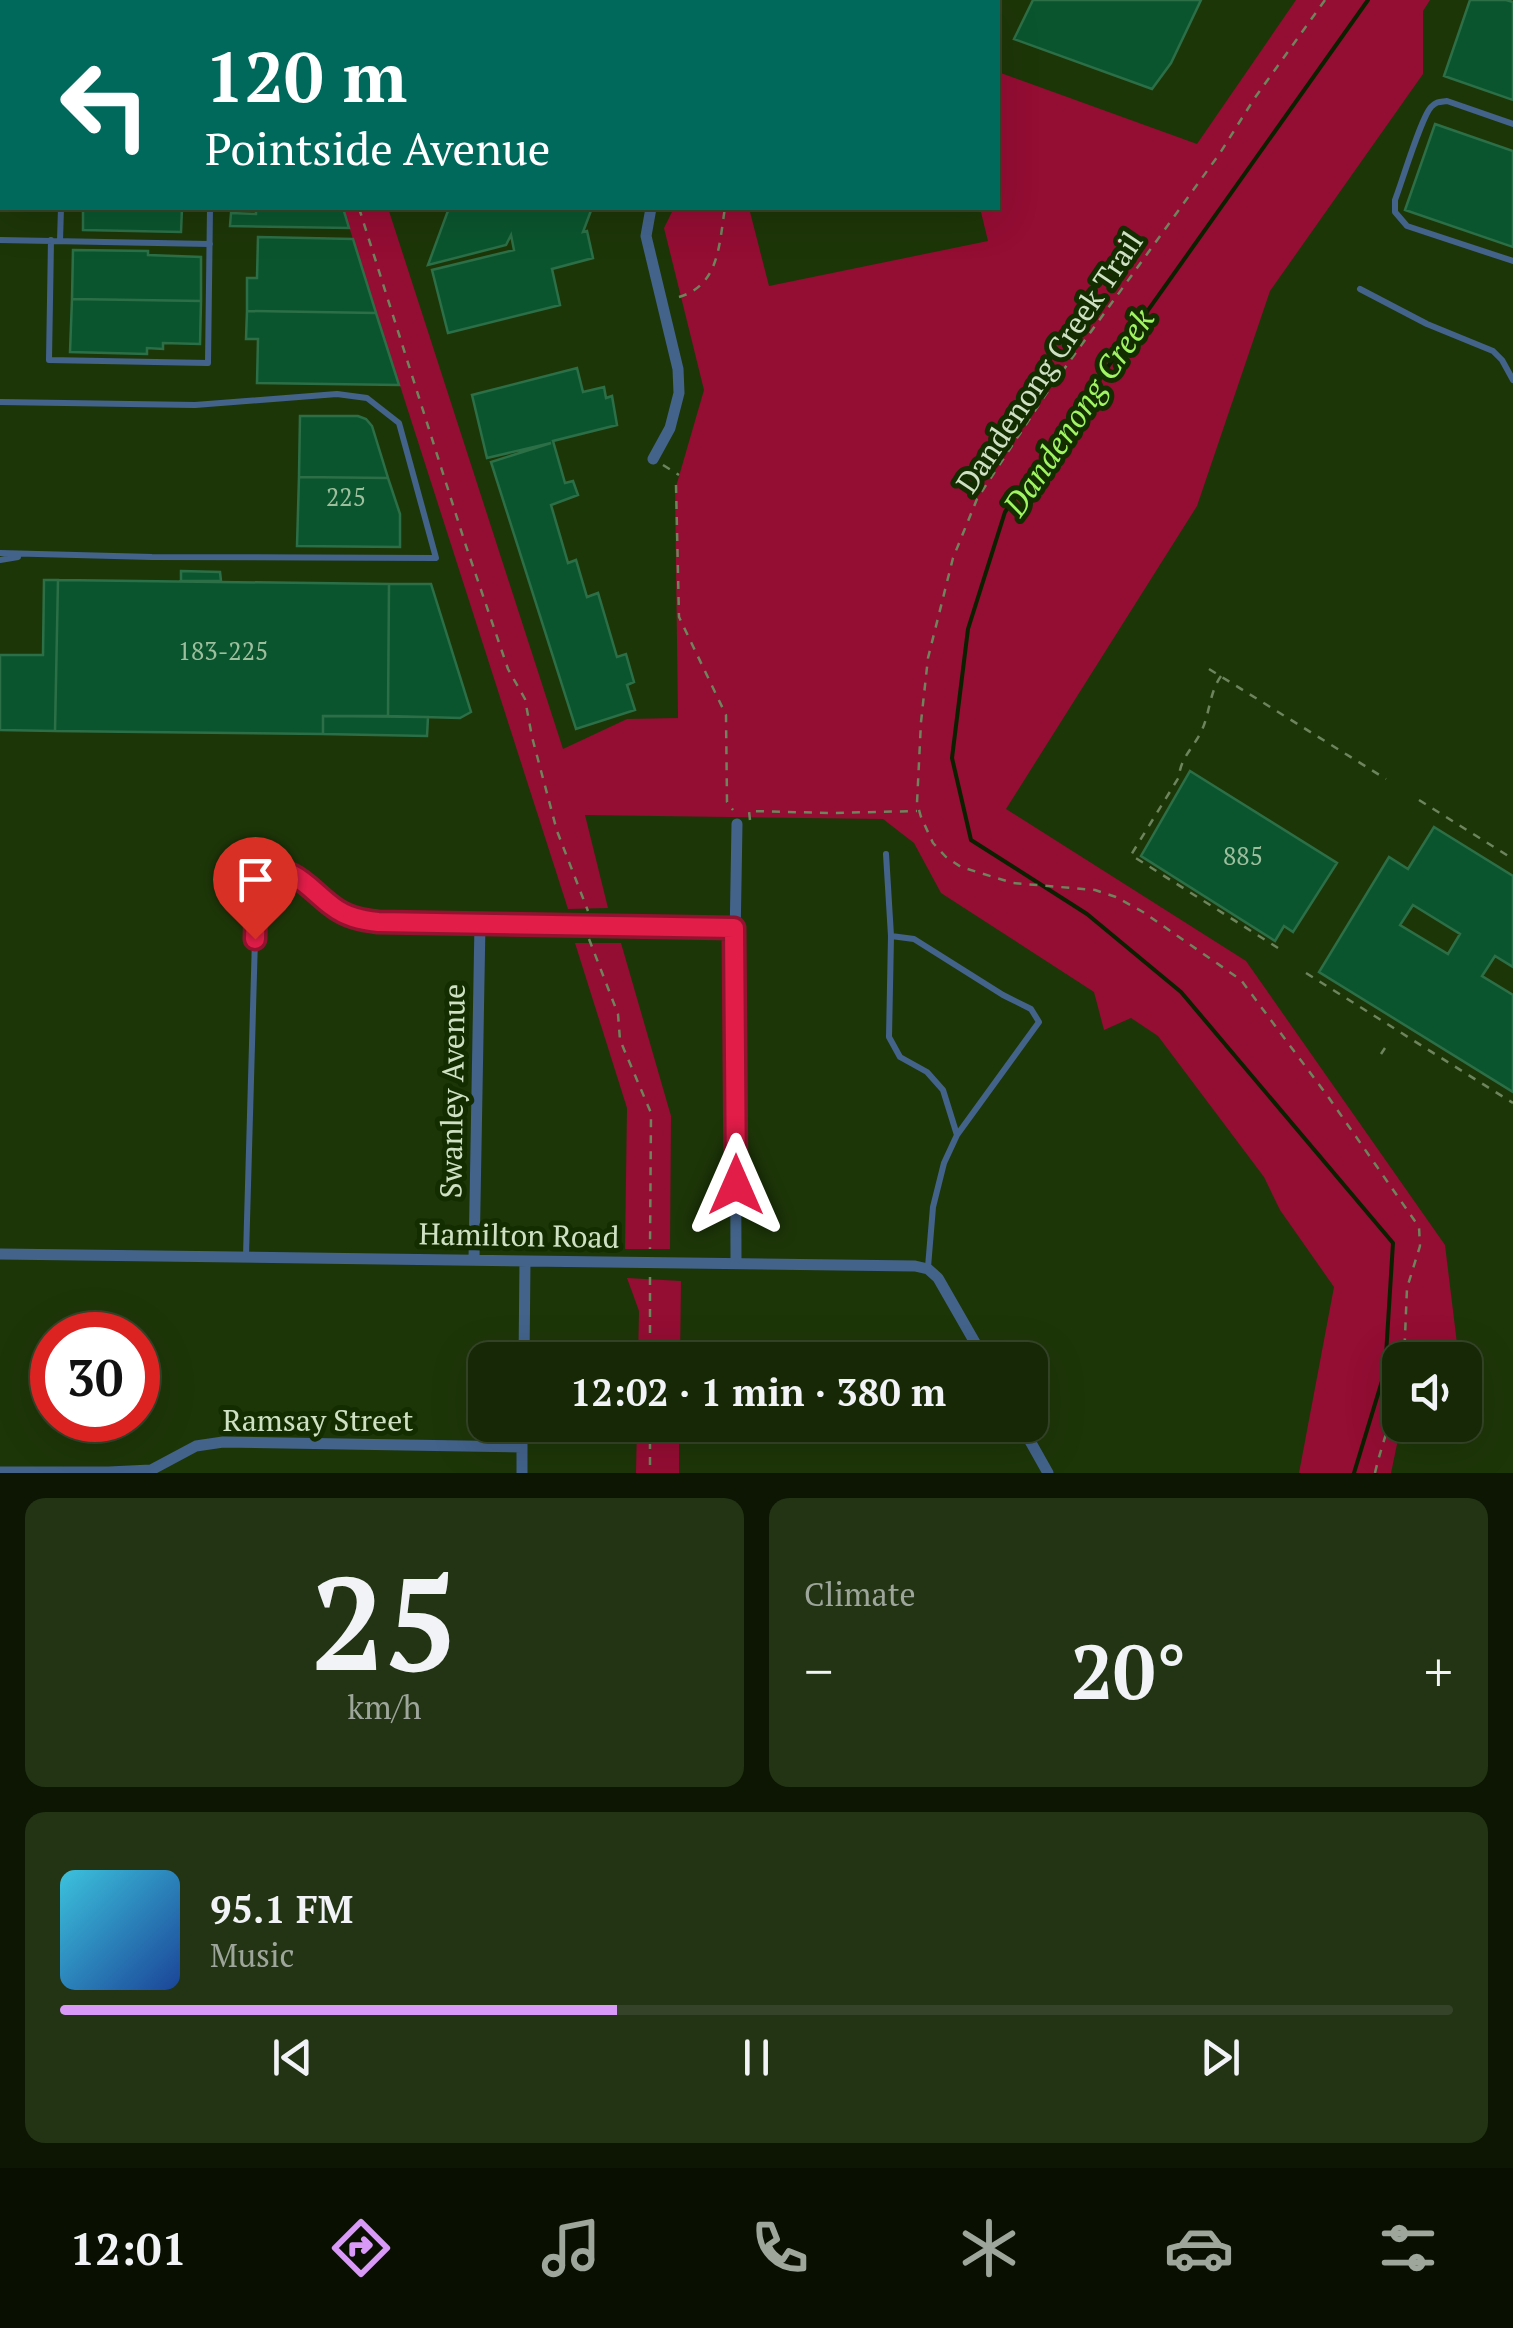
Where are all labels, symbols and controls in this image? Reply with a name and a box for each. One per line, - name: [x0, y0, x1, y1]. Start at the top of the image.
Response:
- text: 120 m: [205, 29, 407, 122]
- icon: left: [40, 40, 170, 170]
- text: Pointside Avenue: [205, 118, 550, 178]
- street label: Dandenong Creek Trail: [948, 224, 1150, 500]
- water label: Dandenong Creek: [995, 301, 1161, 523]
- house number: 225: [326, 480, 366, 513]
- house number: 183-225: [178, 634, 268, 667]
- pin: [213, 837, 298, 940]
- house number: 885: [1223, 839, 1263, 872]
- icon: arrive: [228, 852, 283, 907]
- street label: Swanley Avenue: [430, 983, 474, 1199]
- position arrow: [684, 1133, 788, 1237]
- street label: Hamilton Road: [418, 1213, 620, 1257]
- speed limit sign: 30: [30, 1312, 160, 1442]
- map controls: [1382, 1342, 1482, 1442]
- button: sound: [1382, 1342, 1482, 1442]
- text: 12:02 · 1 min · 380 m: [570, 1367, 946, 1417]
- street label: Ramsay Street: [223, 1400, 413, 1440]
- text: 25: [311, 1535, 458, 1707]
- text: Climate: [804, 1573, 916, 1615]
- text: 20°: [1071, 1621, 1186, 1720]
- text: −: [804, 1634, 833, 1707]
- text: +: [1424, 1634, 1453, 1707]
- text: km/h: [348, 1686, 421, 1728]
- text: 95.1 FM: [210, 1884, 353, 1934]
- text: Music: [210, 1934, 295, 1976]
- icon: previous: [265, 2030, 320, 2085]
- icon: pause: [729, 2030, 784, 2085]
- icon: next: [1193, 2030, 1248, 2085]
- icon: directions: [326, 2213, 396, 2283]
- icon: music: [536, 2213, 606, 2283]
- icon: phone: [745, 2213, 815, 2283]
- icon: climate: [954, 2213, 1024, 2283]
- icon: car: [1164, 2213, 1234, 2283]
- icon: filters: [1373, 2213, 1443, 2283]
- text: 12:01: [70, 2218, 187, 2278]

